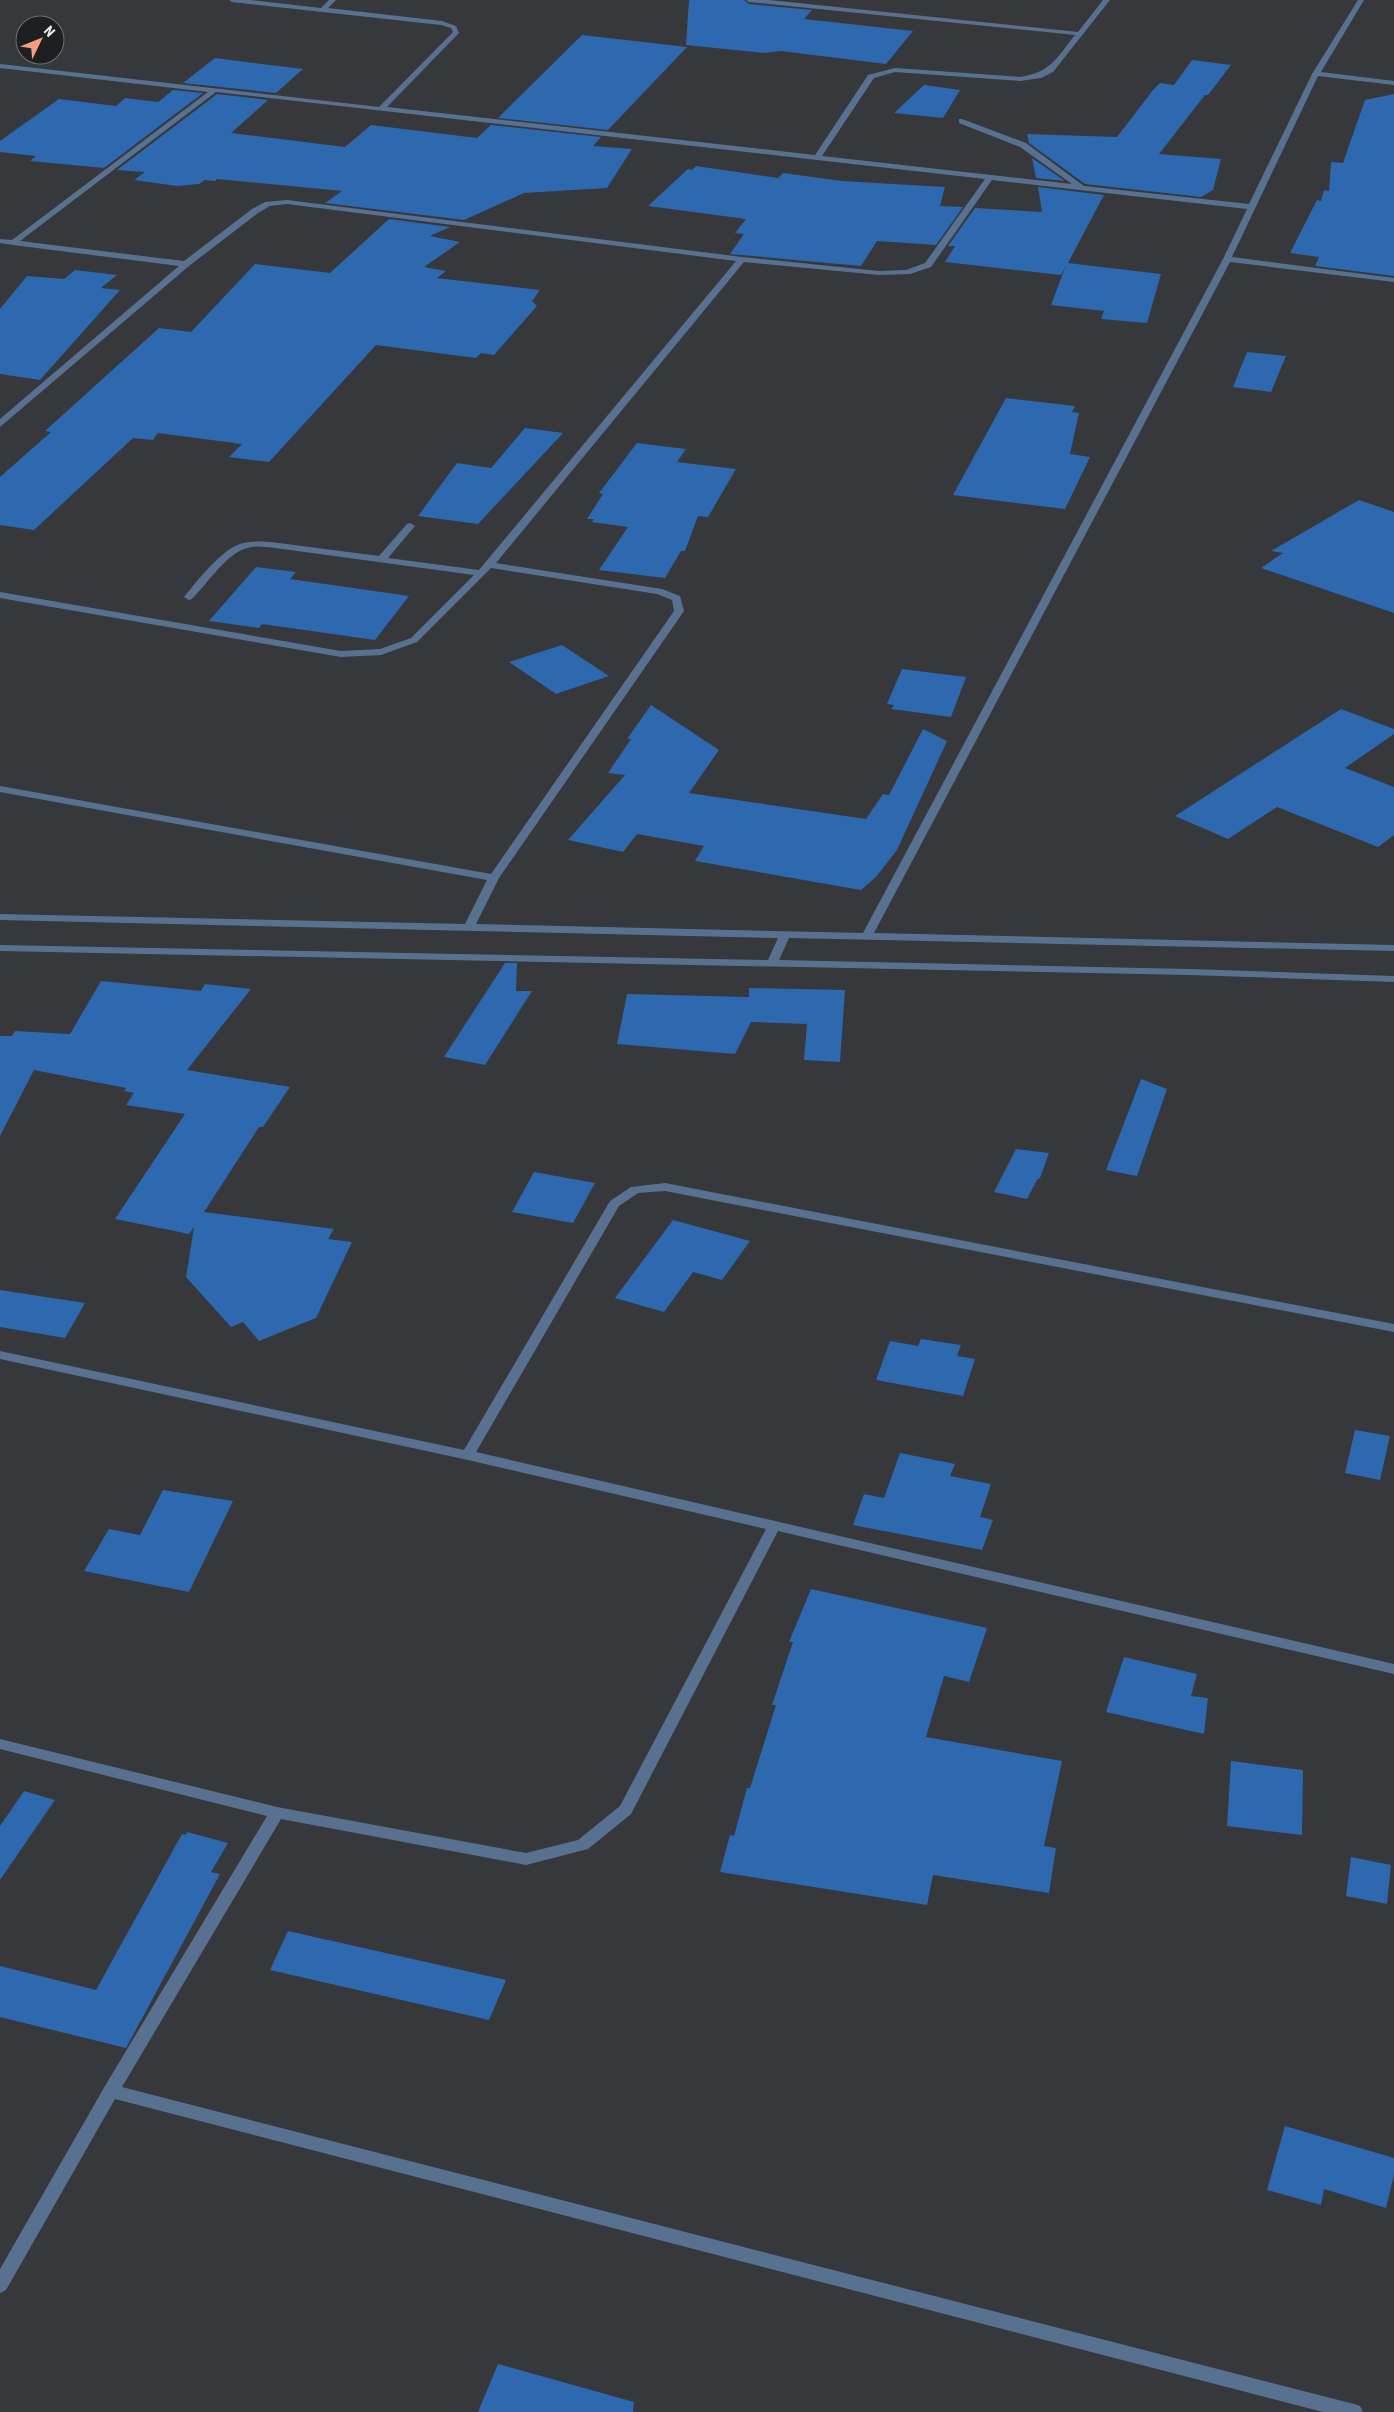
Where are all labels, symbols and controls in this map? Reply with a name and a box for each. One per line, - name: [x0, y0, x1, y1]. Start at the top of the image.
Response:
- north arrow: [15, 15, 65, 65]
- text: N: [41, 23, 58, 40]

